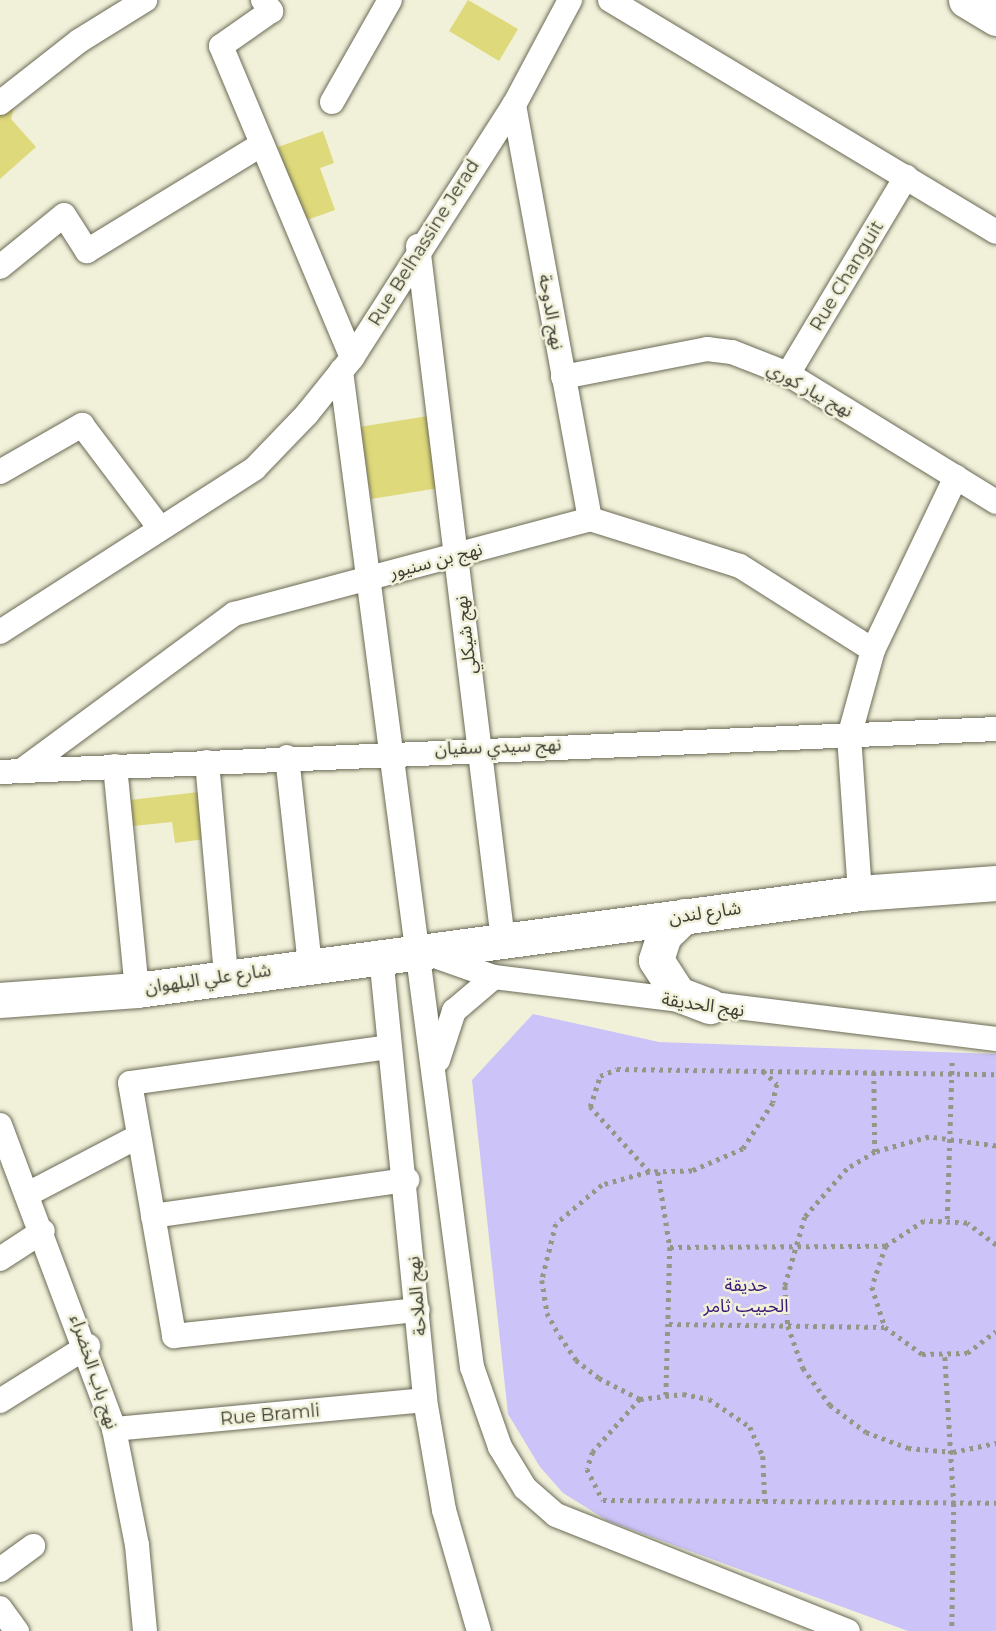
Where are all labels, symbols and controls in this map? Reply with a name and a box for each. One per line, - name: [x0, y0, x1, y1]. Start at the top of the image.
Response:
- street label: Rue Belhassine Jerad: [364, 156, 484, 330]
- street label: Rue Changuit: [806, 217, 888, 335]
- street label: نهج الدوحة: [534, 273, 568, 351]
- street label: نهج بيار كوري: [763, 358, 857, 422]
- street label: نهج بن سنيور: [387, 538, 485, 584]
- street label: نهج شيكلي: [450, 594, 482, 676]
- street label: نهج سيدي سفيان: [434, 734, 562, 760]
- street label: شارع لندن: [668, 897, 742, 929]
- street label: شارع علي البلهوان: [144, 959, 272, 999]
- street label: نهج الحديقة: [660, 989, 746, 1021]
- street label: نهج الملاحة: [403, 1255, 431, 1337]
- park label: حديقة الحبيب ثامر: [704, 1275, 788, 1318]
- street label: نهج باب الخضراء: [65, 1312, 123, 1432]
- street label: Rue Bramli: [219, 1400, 321, 1430]

